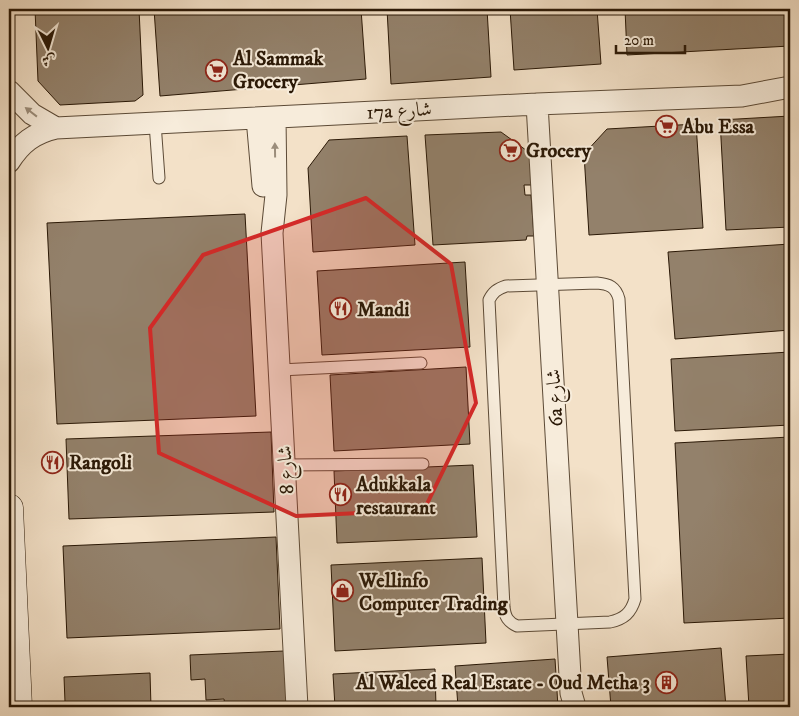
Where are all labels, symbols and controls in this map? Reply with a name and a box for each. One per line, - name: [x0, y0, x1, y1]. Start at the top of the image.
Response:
- north arrow: [22, 22, 72, 72]
- scale bar: [616, 22, 685, 54]
- text: 20 m: [624, 31, 654, 50]
- place label: Al Sammak Grocery: [232, 47, 325, 95]
- text: ش: [41, 50, 57, 70]
- supermarket icon: Al Sammak Grocery: [205, 58, 229, 82]
- street label: 17a شارع: [366, 97, 433, 130]
- one-way arrow: [24, 107, 37, 117]
- supermarket icon: Abu Essa: [654, 114, 678, 138]
- place label: Abu Essa: [681, 115, 755, 140]
- supermarket icon: Grocery: [498, 138, 522, 162]
- place label: Grocery: [526, 139, 591, 164]
- one-way arrow: [271, 141, 279, 157]
- restaurant icon: Mandi: [329, 297, 353, 321]
- place label: Mandi: [357, 298, 409, 323]
- street label: 6a شارع: [541, 368, 573, 428]
- street label: شارع 8: [273, 445, 304, 495]
- restaurant icon: Rangoli: [41, 450, 65, 474]
- place label: Rangoli: [69, 451, 132, 476]
- place label: Adukkala restaurant: [355, 473, 436, 521]
- restaurant icon: Adukkala restaurant: [328, 483, 352, 507]
- place label: Wellinfo Computer Trading: [358, 569, 509, 617]
- shop icon: Wellinfo Computer Trading: [331, 579, 355, 603]
- building icon: Al Waleed Real Estate - Oud Metha 3: [654, 670, 678, 694]
- place label: Al Waleed Real Estate - Oud Metha 3: [355, 671, 650, 696]

